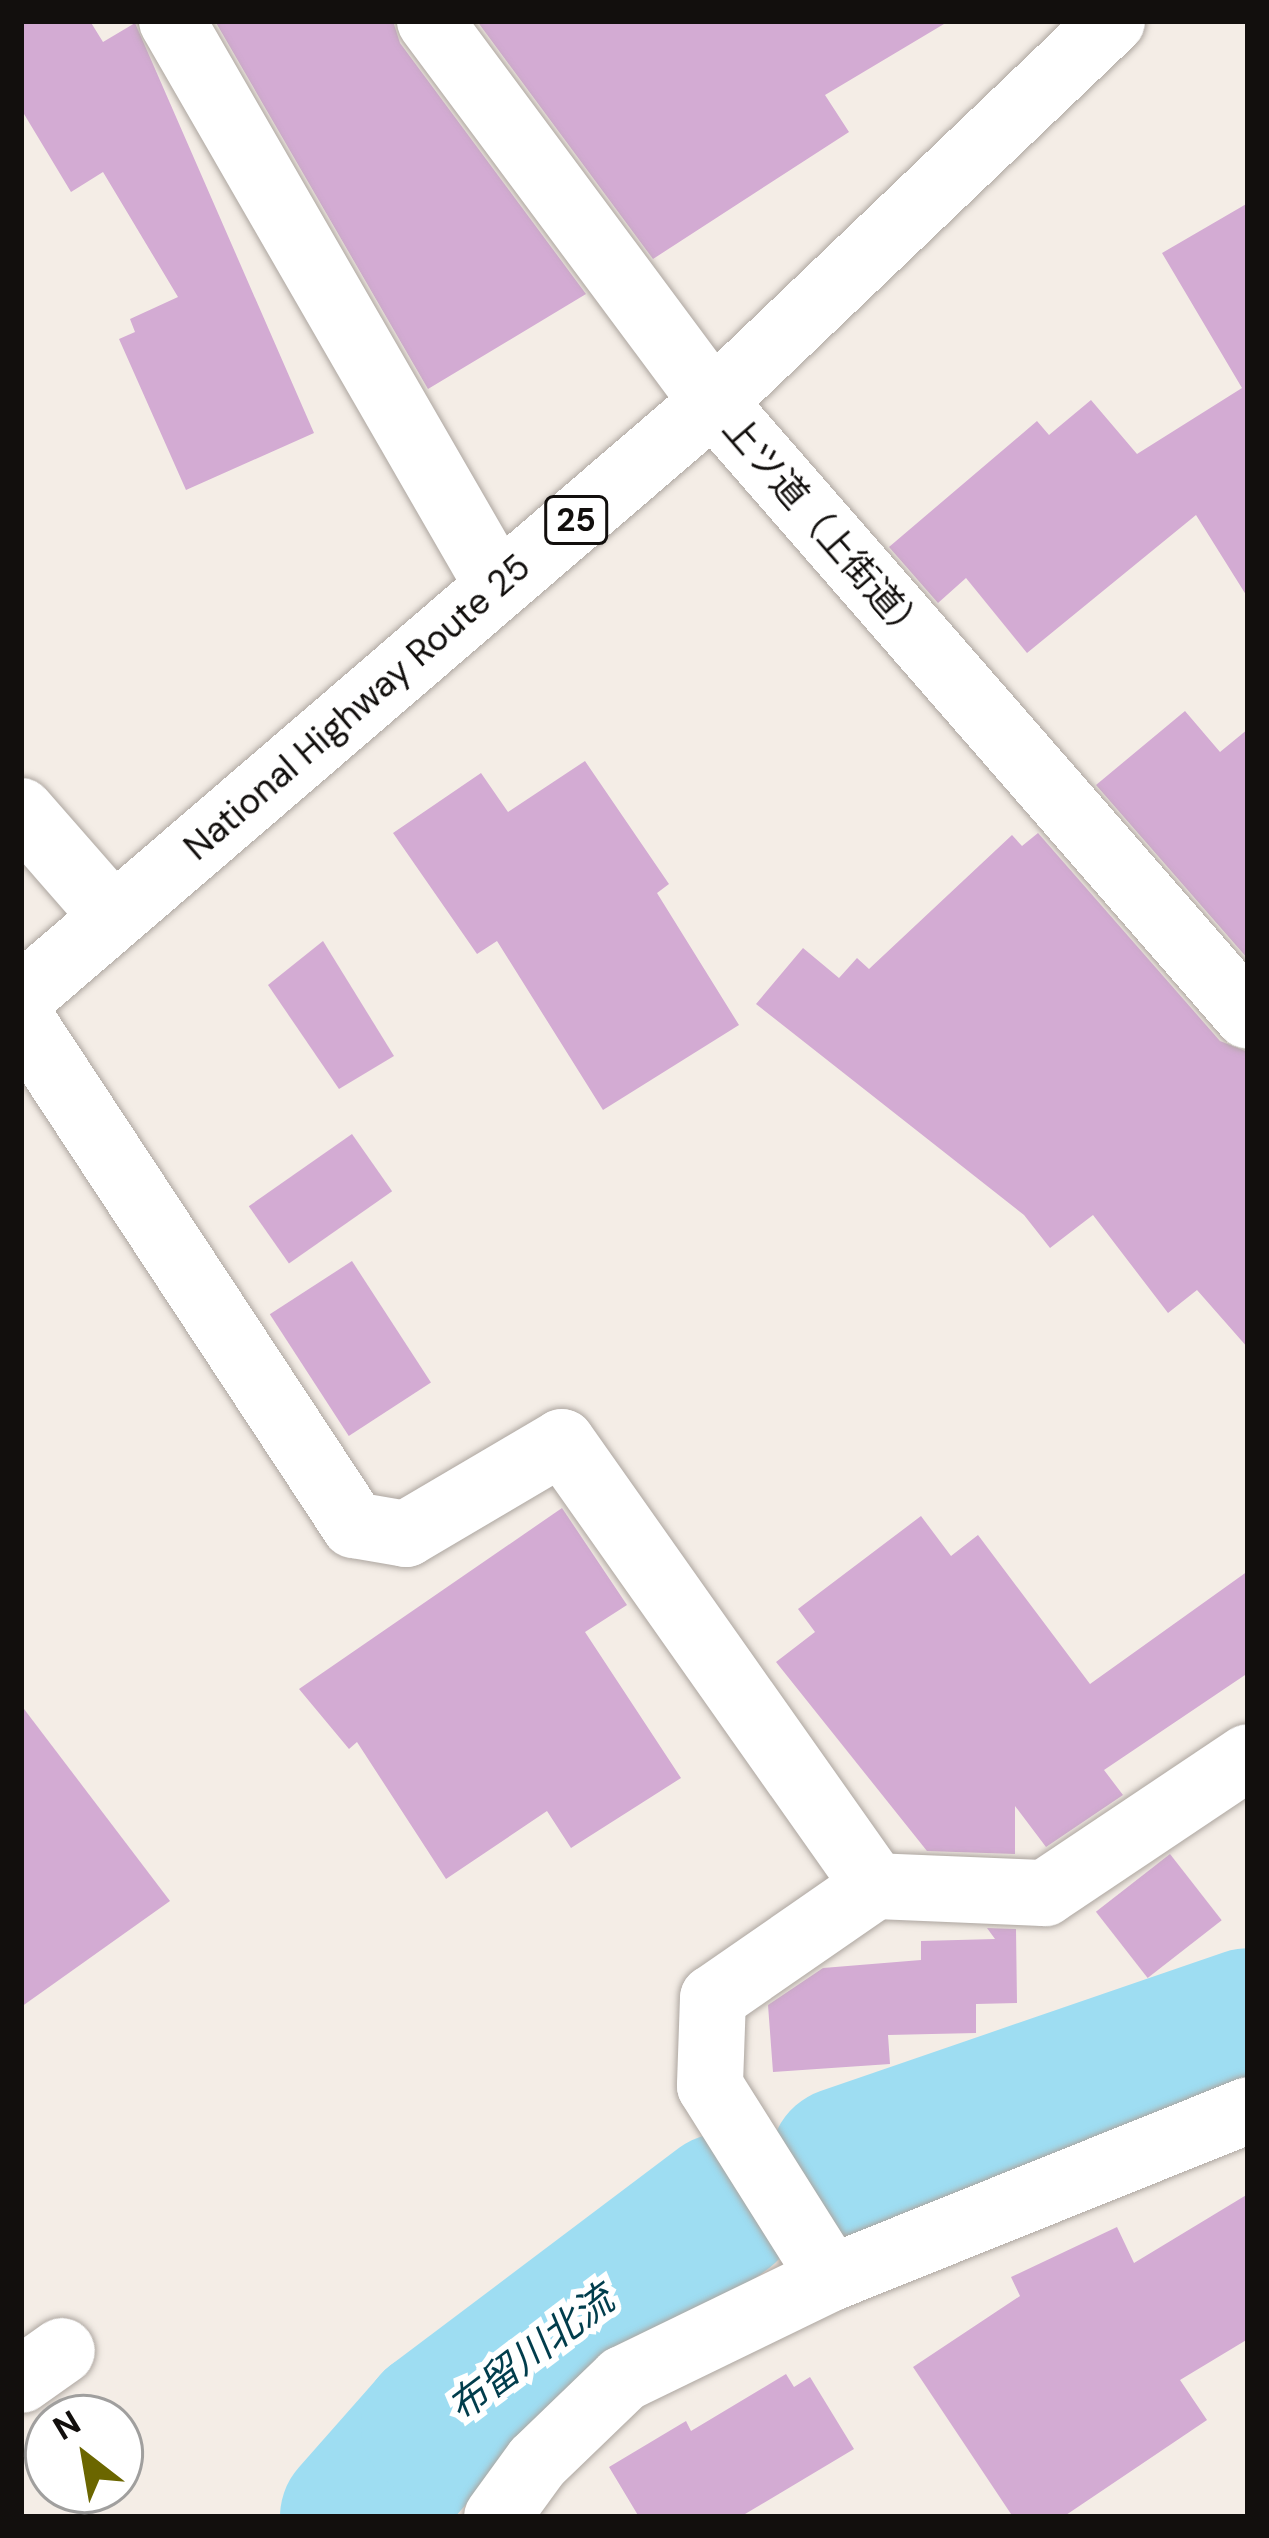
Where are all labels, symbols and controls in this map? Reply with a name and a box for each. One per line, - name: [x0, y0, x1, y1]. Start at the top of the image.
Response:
- street label: 上ツ道（上街道）: [714, 407, 936, 653]
- road number: 25: [543, 493, 609, 547]
- street label: National Highway Route 25: [175, 545, 539, 869]
- water label: 布留川北流: [439, 2277, 623, 2431]
- north arrow: [24, 2394, 144, 2514]
- text: N: [45, 2401, 88, 2450]

